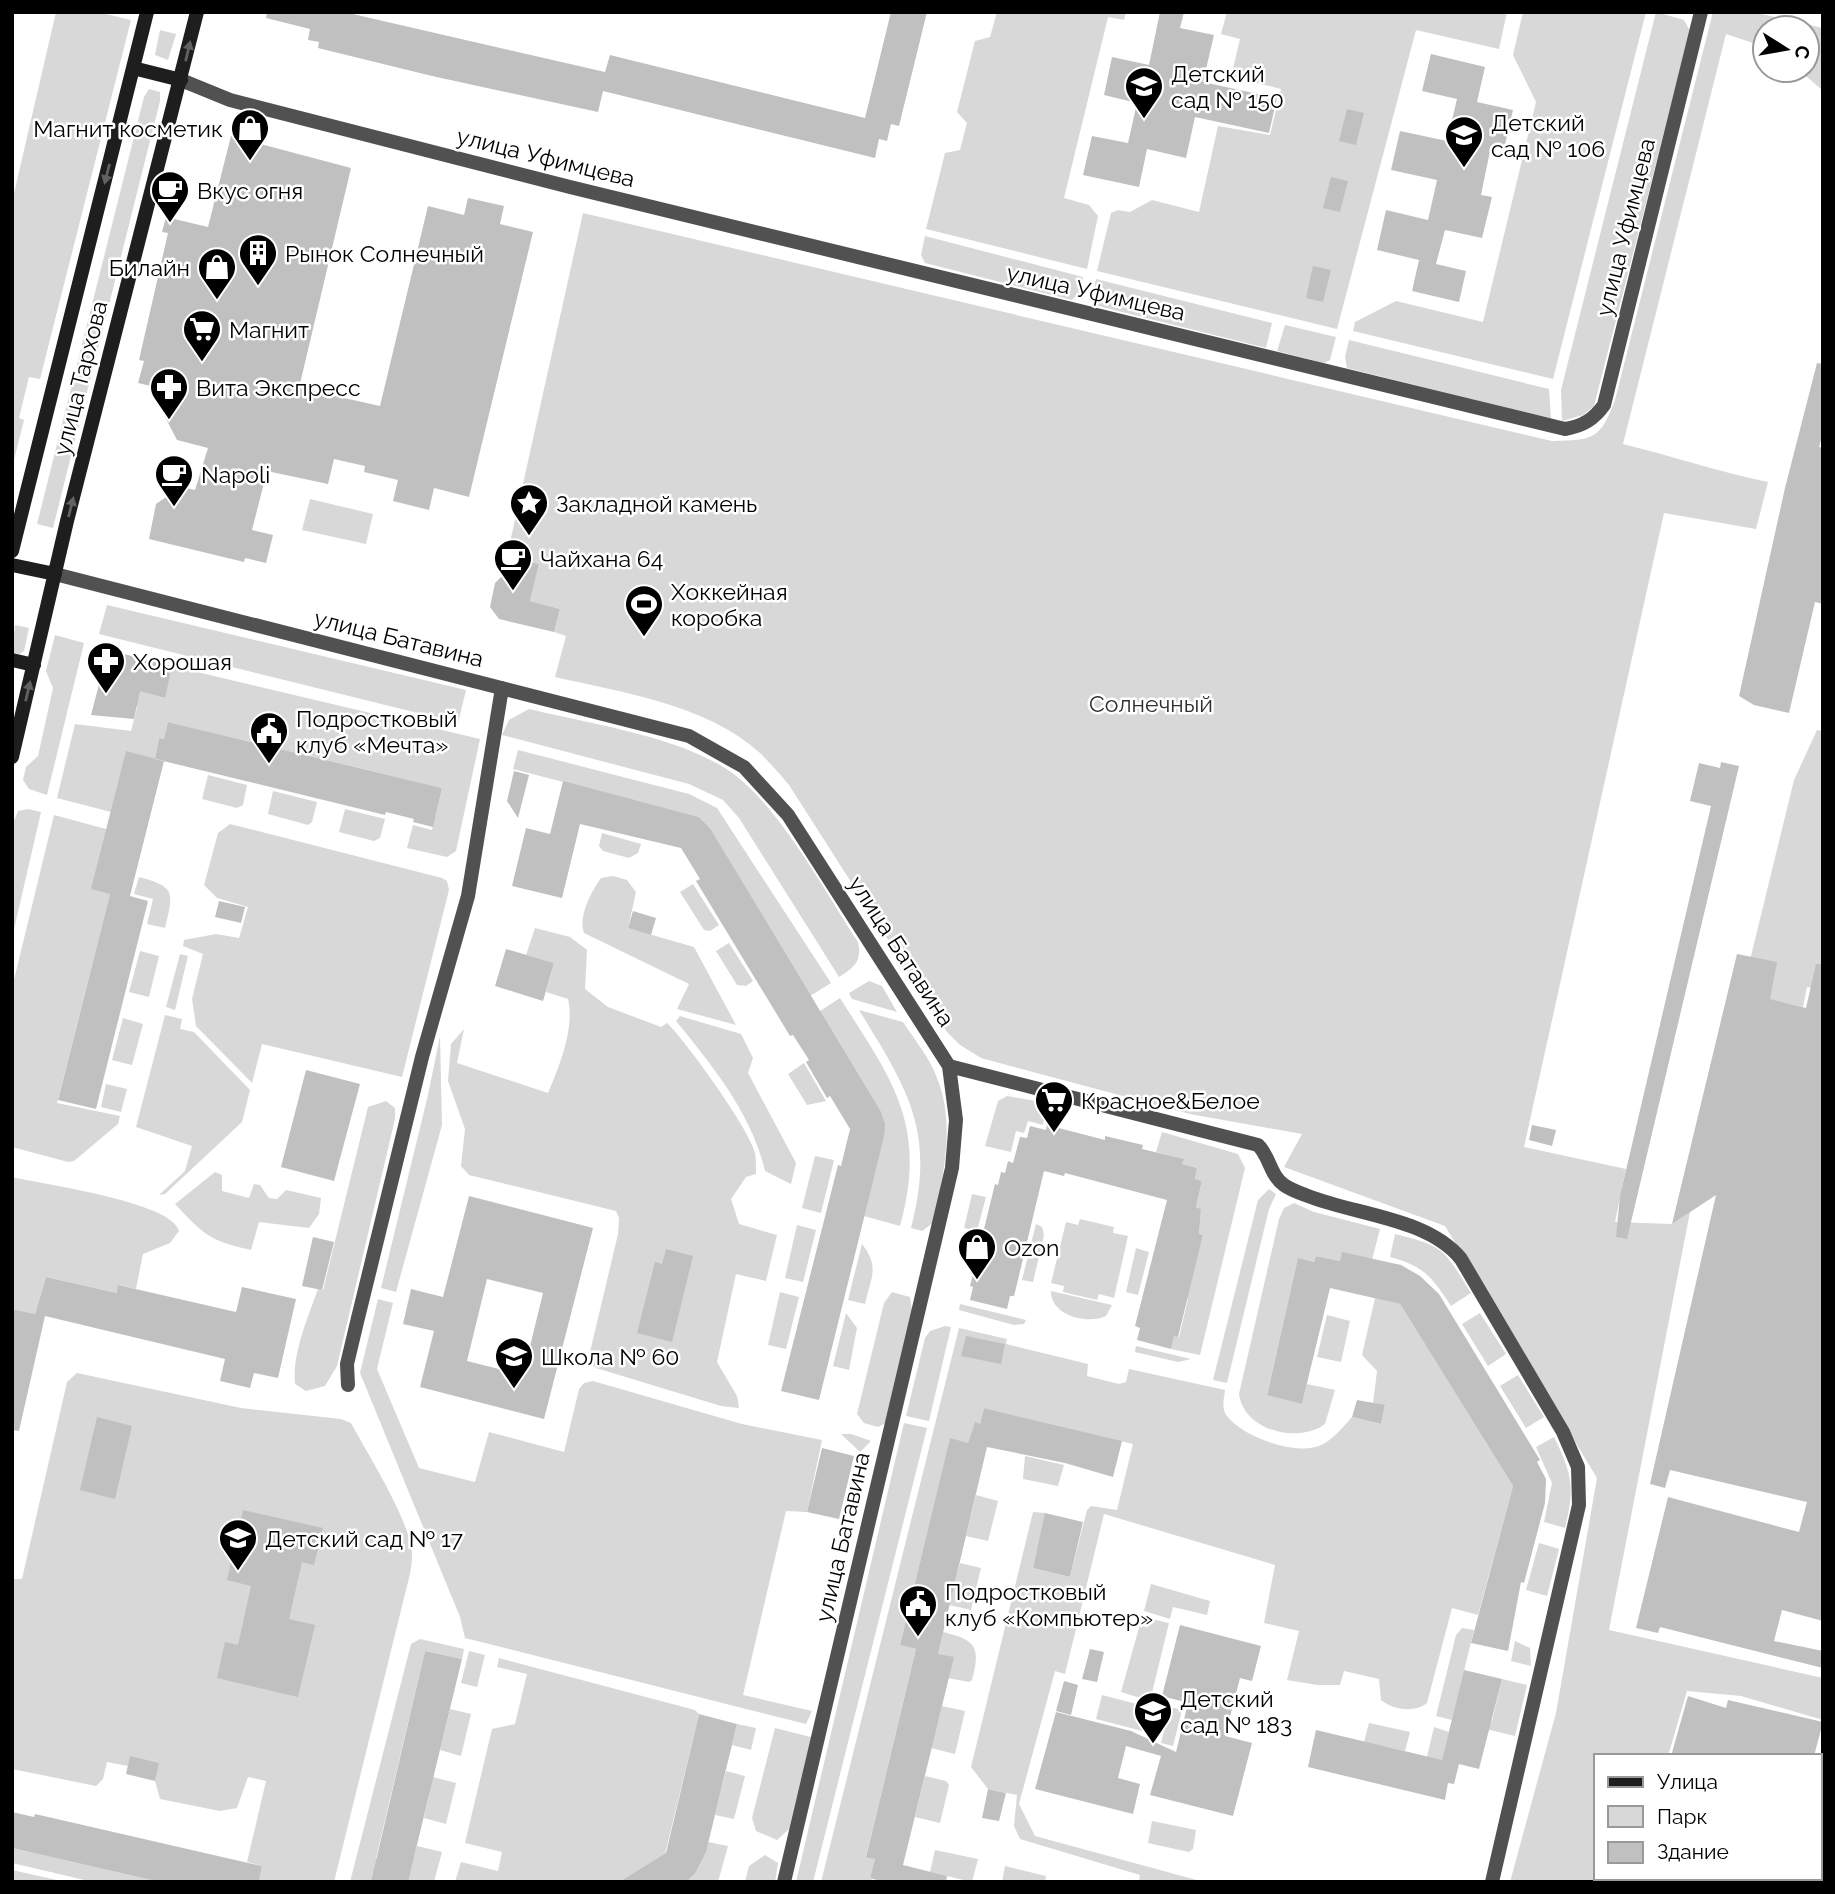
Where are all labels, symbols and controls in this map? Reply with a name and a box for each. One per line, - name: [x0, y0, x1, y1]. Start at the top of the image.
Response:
- north arrow: [1751, 14, 1821, 84]
- one-way arrow: [183, 40, 194, 62]
- text: С: [1791, 44, 1815, 61]
- place label: Детский сад № 150: [1171, 60, 1284, 113]
- school or university icon: Детский сад № 150: [1123, 65, 1165, 120]
- shop icon: Магнит косметик: [229, 107, 271, 162]
- place label: Детский сад № 106: [1491, 109, 1605, 162]
- school or university icon: Детский сад № 106: [1443, 114, 1485, 169]
- place label: Магнит косметик: [33, 115, 223, 142]
- street label: улица Уфимцева: [454, 122, 638, 192]
- street label: улица Уфимцева: [1590, 135, 1660, 319]
- one-way arrow: [101, 163, 112, 185]
- cafe icon: Вкус огня: [149, 169, 191, 224]
- place label: Вкус огня: [197, 177, 303, 204]
- building icon: Рынок Солнечный: [237, 232, 279, 287]
- place label: Рынок Солнечный: [285, 240, 484, 267]
- shop icon: Билайн: [196, 246, 238, 301]
- place label: Билайн: [109, 254, 190, 281]
- street label: улица Уфимцева: [1004, 258, 1188, 326]
- street label: улица Тархова: [48, 298, 112, 458]
- supermarket icon: Магнит: [181, 308, 223, 363]
- place label: Магнит: [229, 316, 309, 343]
- pharmacy icon: Вита Экспресс: [148, 366, 190, 421]
- place label: Вита Экспресс: [196, 374, 361, 401]
- cafe icon: Napoli: [153, 453, 195, 508]
- place label: Napoli: [201, 461, 270, 488]
- place icon: Закладной камень: [508, 482, 550, 537]
- place label: Закладной камень: [556, 490, 757, 517]
- one-way arrow: [66, 496, 77, 518]
- cafe icon: Чайхана 64: [492, 537, 534, 592]
- place label: Чайхана 64: [540, 545, 663, 572]
- place label: Хоккейная коробка: [671, 578, 788, 631]
- sports icon: Хоккейная коробка: [623, 583, 665, 638]
- street label: улица Батавина: [312, 604, 486, 672]
- pharmacy icon: Хорошая: [85, 640, 127, 695]
- place label: Хорошая: [133, 648, 232, 675]
- one-way arrow: [23, 680, 34, 702]
- park label: Солнечный: [1089, 690, 1213, 717]
- place label: Подростковый клуб «Мечта»: [296, 705, 458, 758]
- public building icon: Подростковый клуб «Мечта»: [248, 710, 290, 765]
- street label: улица Батавина: [843, 871, 961, 1031]
- supermarket icon: Красное&Белое: [1033, 1079, 1075, 1134]
- place label: Красное&Белое: [1081, 1087, 1260, 1114]
- shop icon: Ozon: [956, 1226, 998, 1281]
- place label: Ozon: [1004, 1234, 1059, 1261]
- school or university icon: Школа № 60: [493, 1335, 535, 1390]
- place label: Школа № 60: [541, 1343, 679, 1370]
- street label: улица Батавина: [809, 1449, 875, 1625]
- school or university icon: Детский сад № 17: [217, 1517, 259, 1572]
- place label: Детский сад № 17: [265, 1525, 464, 1552]
- place label: Подростковый клуб «Компьютер»: [945, 1578, 1153, 1631]
- public building icon: Подростковый клуб «Компьютер»: [897, 1583, 939, 1638]
- place label: Детский сад № 183: [1180, 1685, 1292, 1738]
- school or university icon: Детский сад № 183: [1132, 1690, 1174, 1745]
- legend: [1594, 1754, 1821, 1880]
- text: Улица: [1657, 1769, 1718, 1794]
- text: Парк: [1657, 1804, 1707, 1829]
- text: Здание: [1657, 1839, 1729, 1864]

